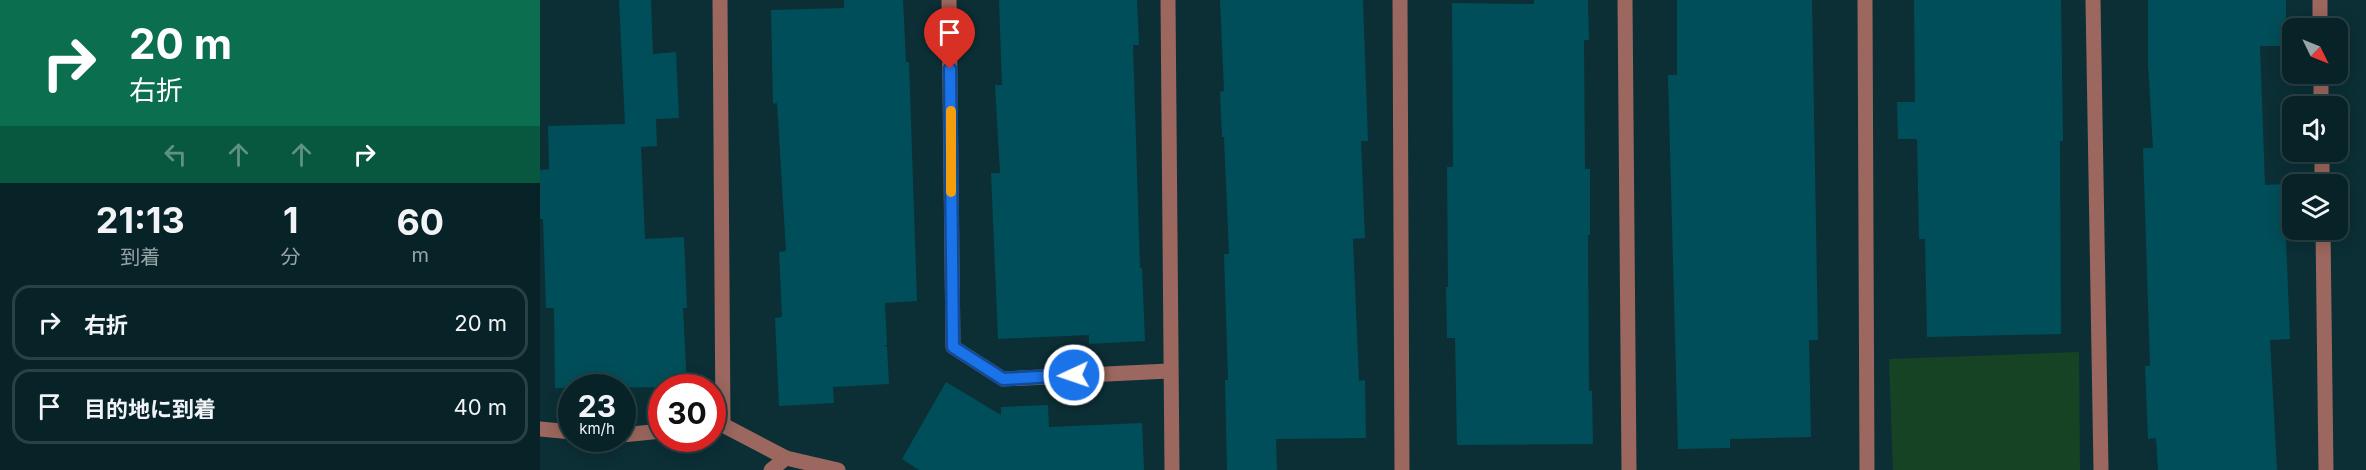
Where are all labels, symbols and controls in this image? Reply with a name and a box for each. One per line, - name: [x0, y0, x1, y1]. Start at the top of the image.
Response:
- pin: [924, 7, 975, 69]
- icon: arrive: [933, 16, 966, 49]
- text: 20 m: [129, 18, 232, 69]
- north arrow: [2282, 18, 2348, 84]
- map controls: [2282, 18, 2348, 240]
- icon: right: [30, 24, 108, 102]
- text: 右折: [129, 74, 183, 107]
- button: sound: [2282, 96, 2348, 162]
- icon: left: [159, 138, 192, 171]
- icon: ahead: [222, 138, 255, 171]
- icon: ahead: [285, 138, 318, 171]
- icon: right: [348, 138, 381, 171]
- button: layers: [2282, 174, 2348, 240]
- text: 21:13: [96, 198, 185, 242]
- text: 1: [283, 198, 298, 242]
- text: 60: [396, 200, 444, 244]
- text: m: [412, 243, 429, 267]
- text: 到着: [120, 245, 160, 269]
- text: 分: [281, 245, 301, 269]
- icon: right: [33, 306, 66, 339]
- text: 20 m: [454, 310, 507, 336]
- text: 右折: [84, 312, 128, 338]
- position arrow: [1042, 343, 1106, 407]
- speed limit sign: 30: [648, 374, 726, 452]
- text: 23: [578, 388, 616, 424]
- icon: arrive: [33, 390, 66, 423]
- text: 40 m: [453, 394, 507, 420]
- text: 目的地に到着: [84, 396, 216, 422]
- text: km/h: [579, 419, 615, 438]

